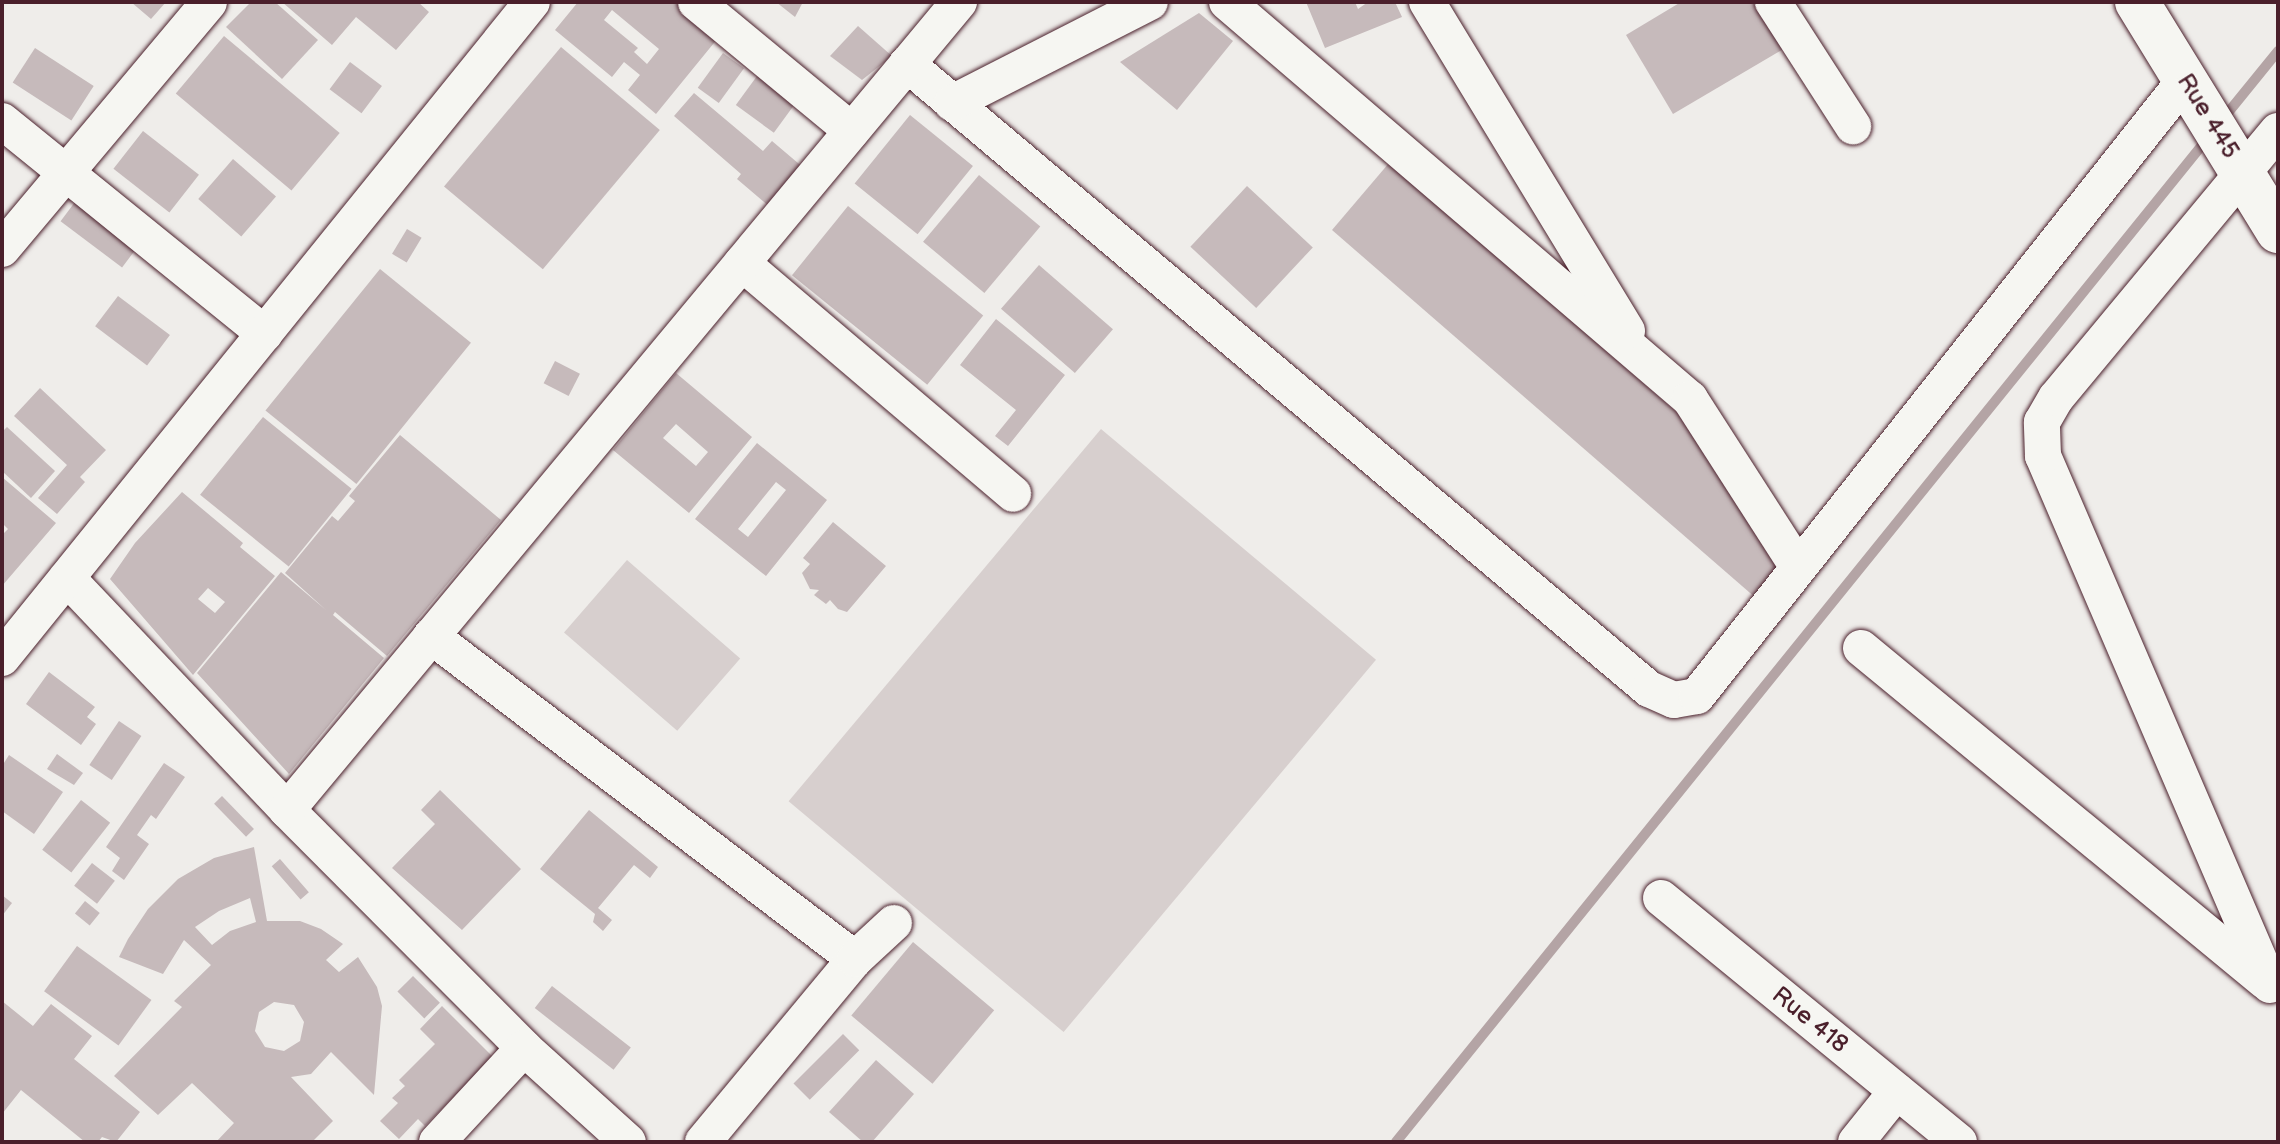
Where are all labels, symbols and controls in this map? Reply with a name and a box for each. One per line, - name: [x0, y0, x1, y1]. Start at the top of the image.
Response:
- street label: Rue 445: [2171, 68, 2245, 164]
- street label: Rue 418: [1766, 981, 1854, 1059]

